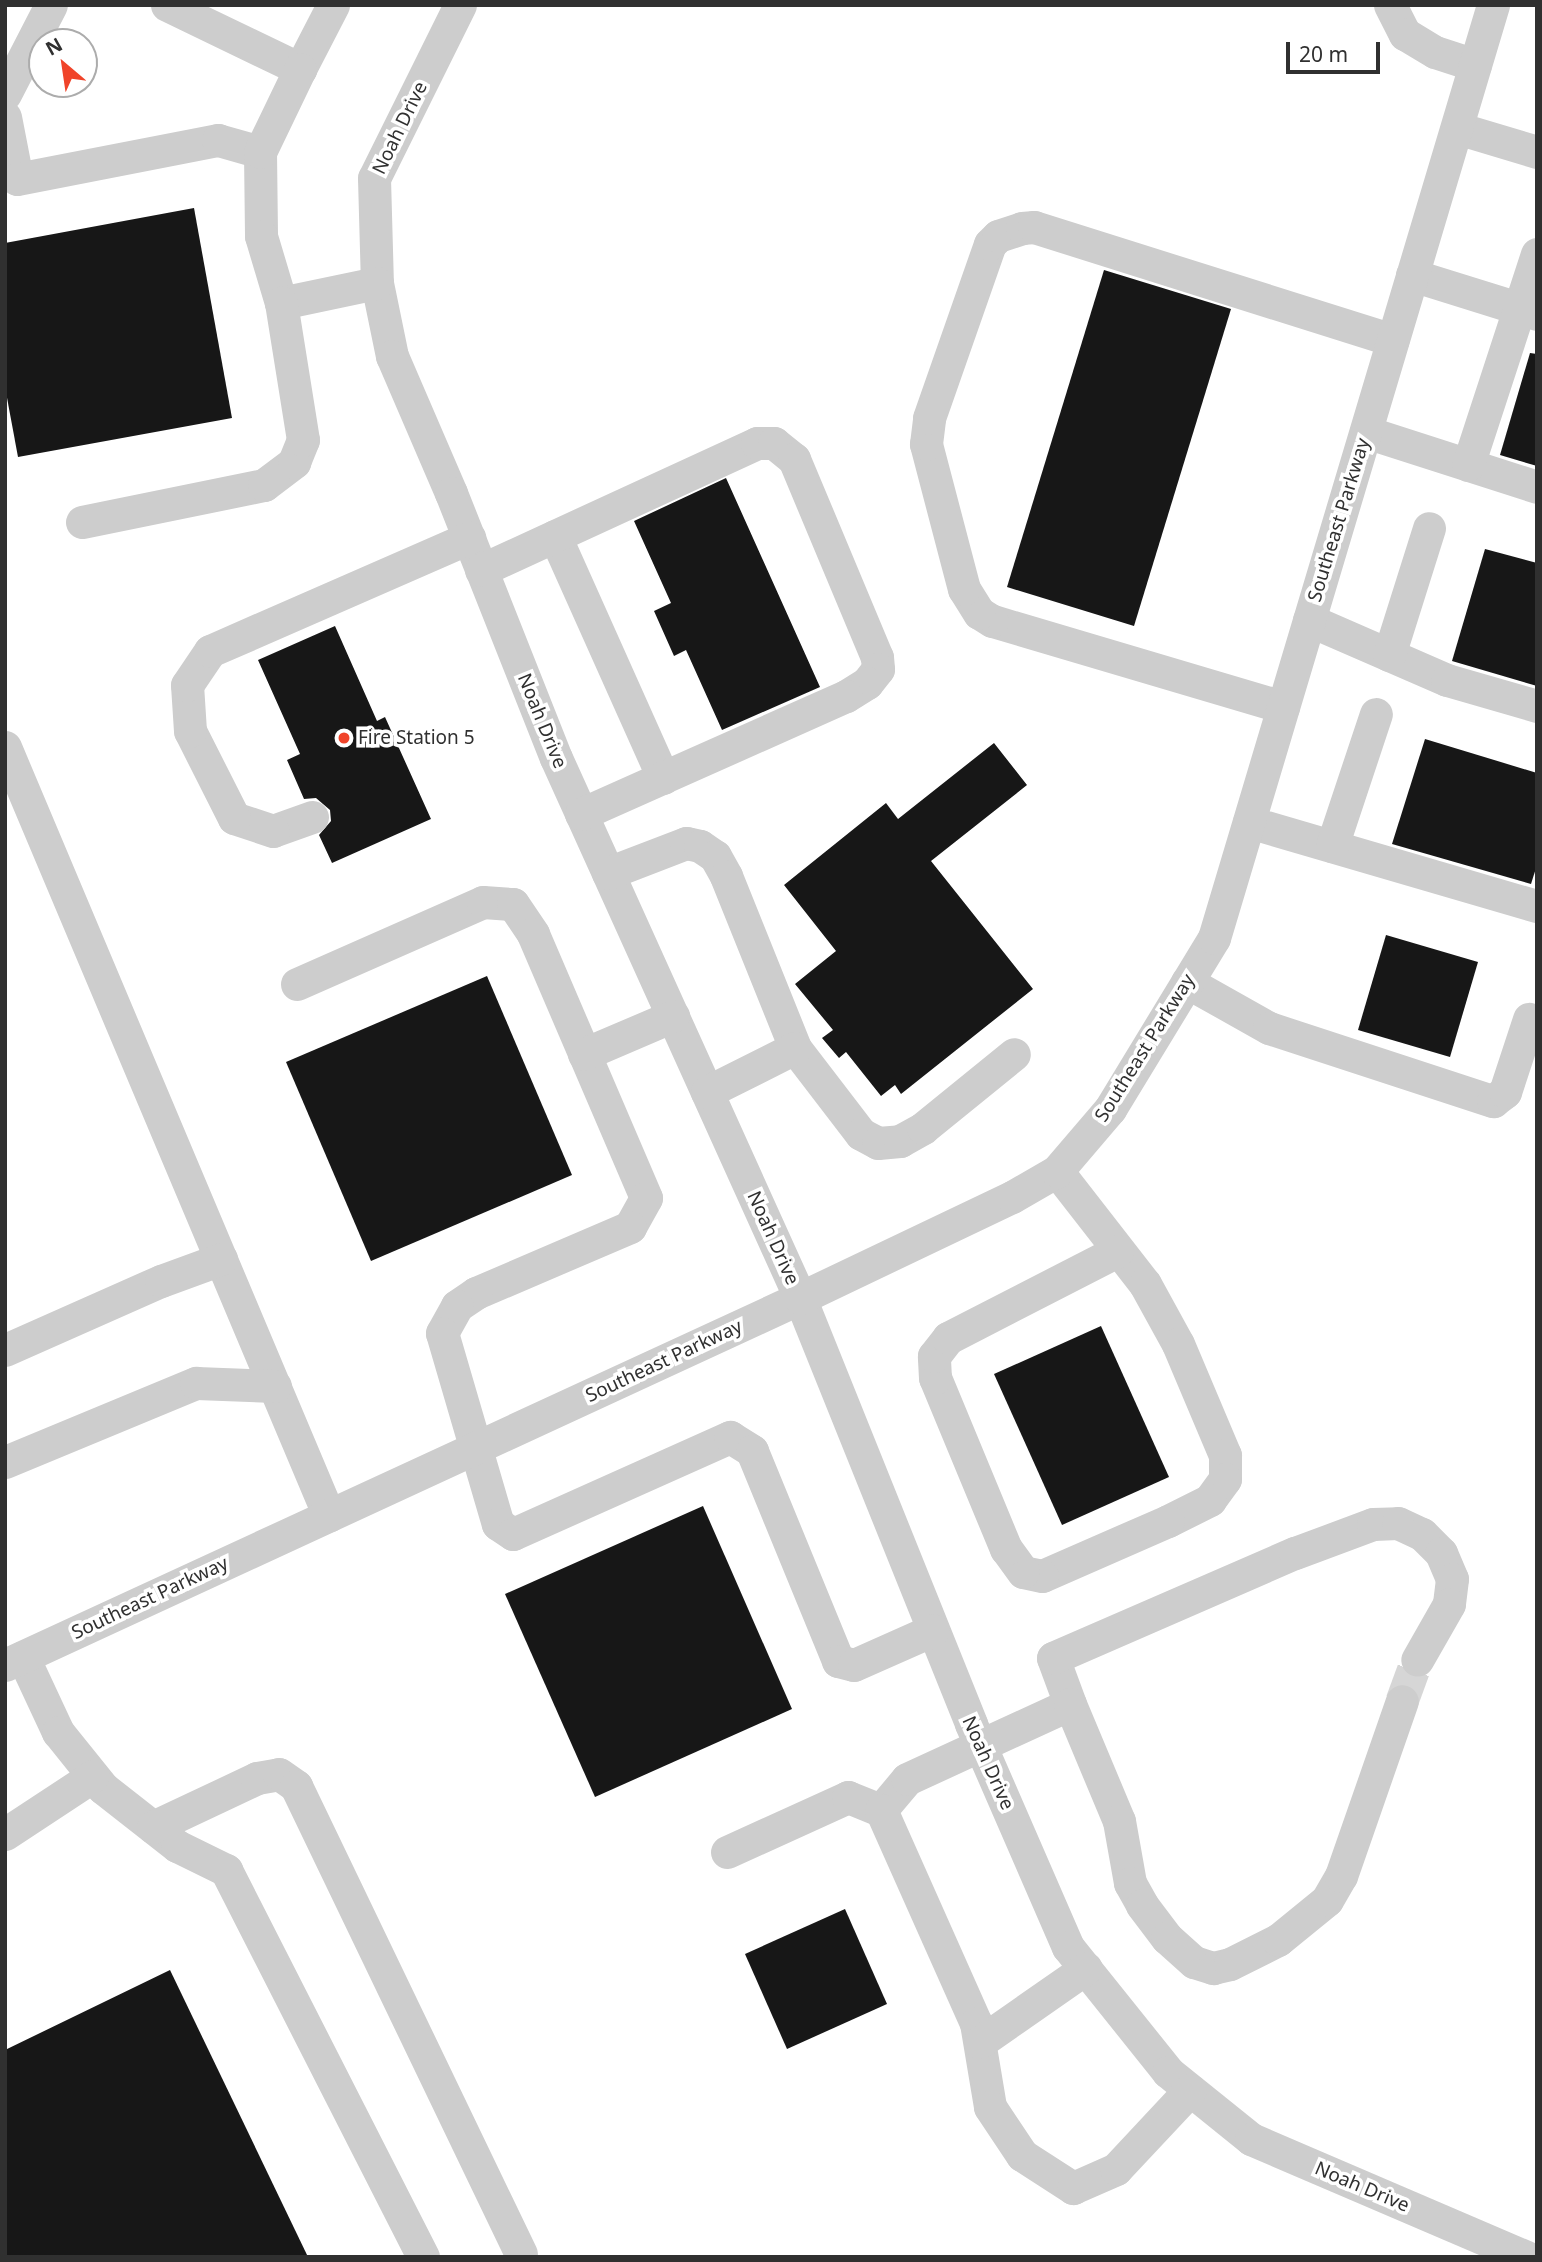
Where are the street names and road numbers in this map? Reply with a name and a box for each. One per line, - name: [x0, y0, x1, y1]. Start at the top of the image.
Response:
- street label: Noah Drive: [368, 78, 432, 178]
- street label: Southeast Parkway: [1303, 435, 1375, 605]
- street label: Noah Drive: [513, 670, 571, 772]
- street label: Southeast Parkway: [1090, 970, 1200, 1126]
- street label: Noah Drive: [742, 1188, 804, 1288]
- street label: Southeast Parkway: [582, 1315, 746, 1407]
- street label: Southeast Parkway: [68, 1552, 232, 1644]
- street label: Noah Drive: [957, 1713, 1019, 1813]
- street label: Noah Drive: [1311, 2157, 1413, 2217]

